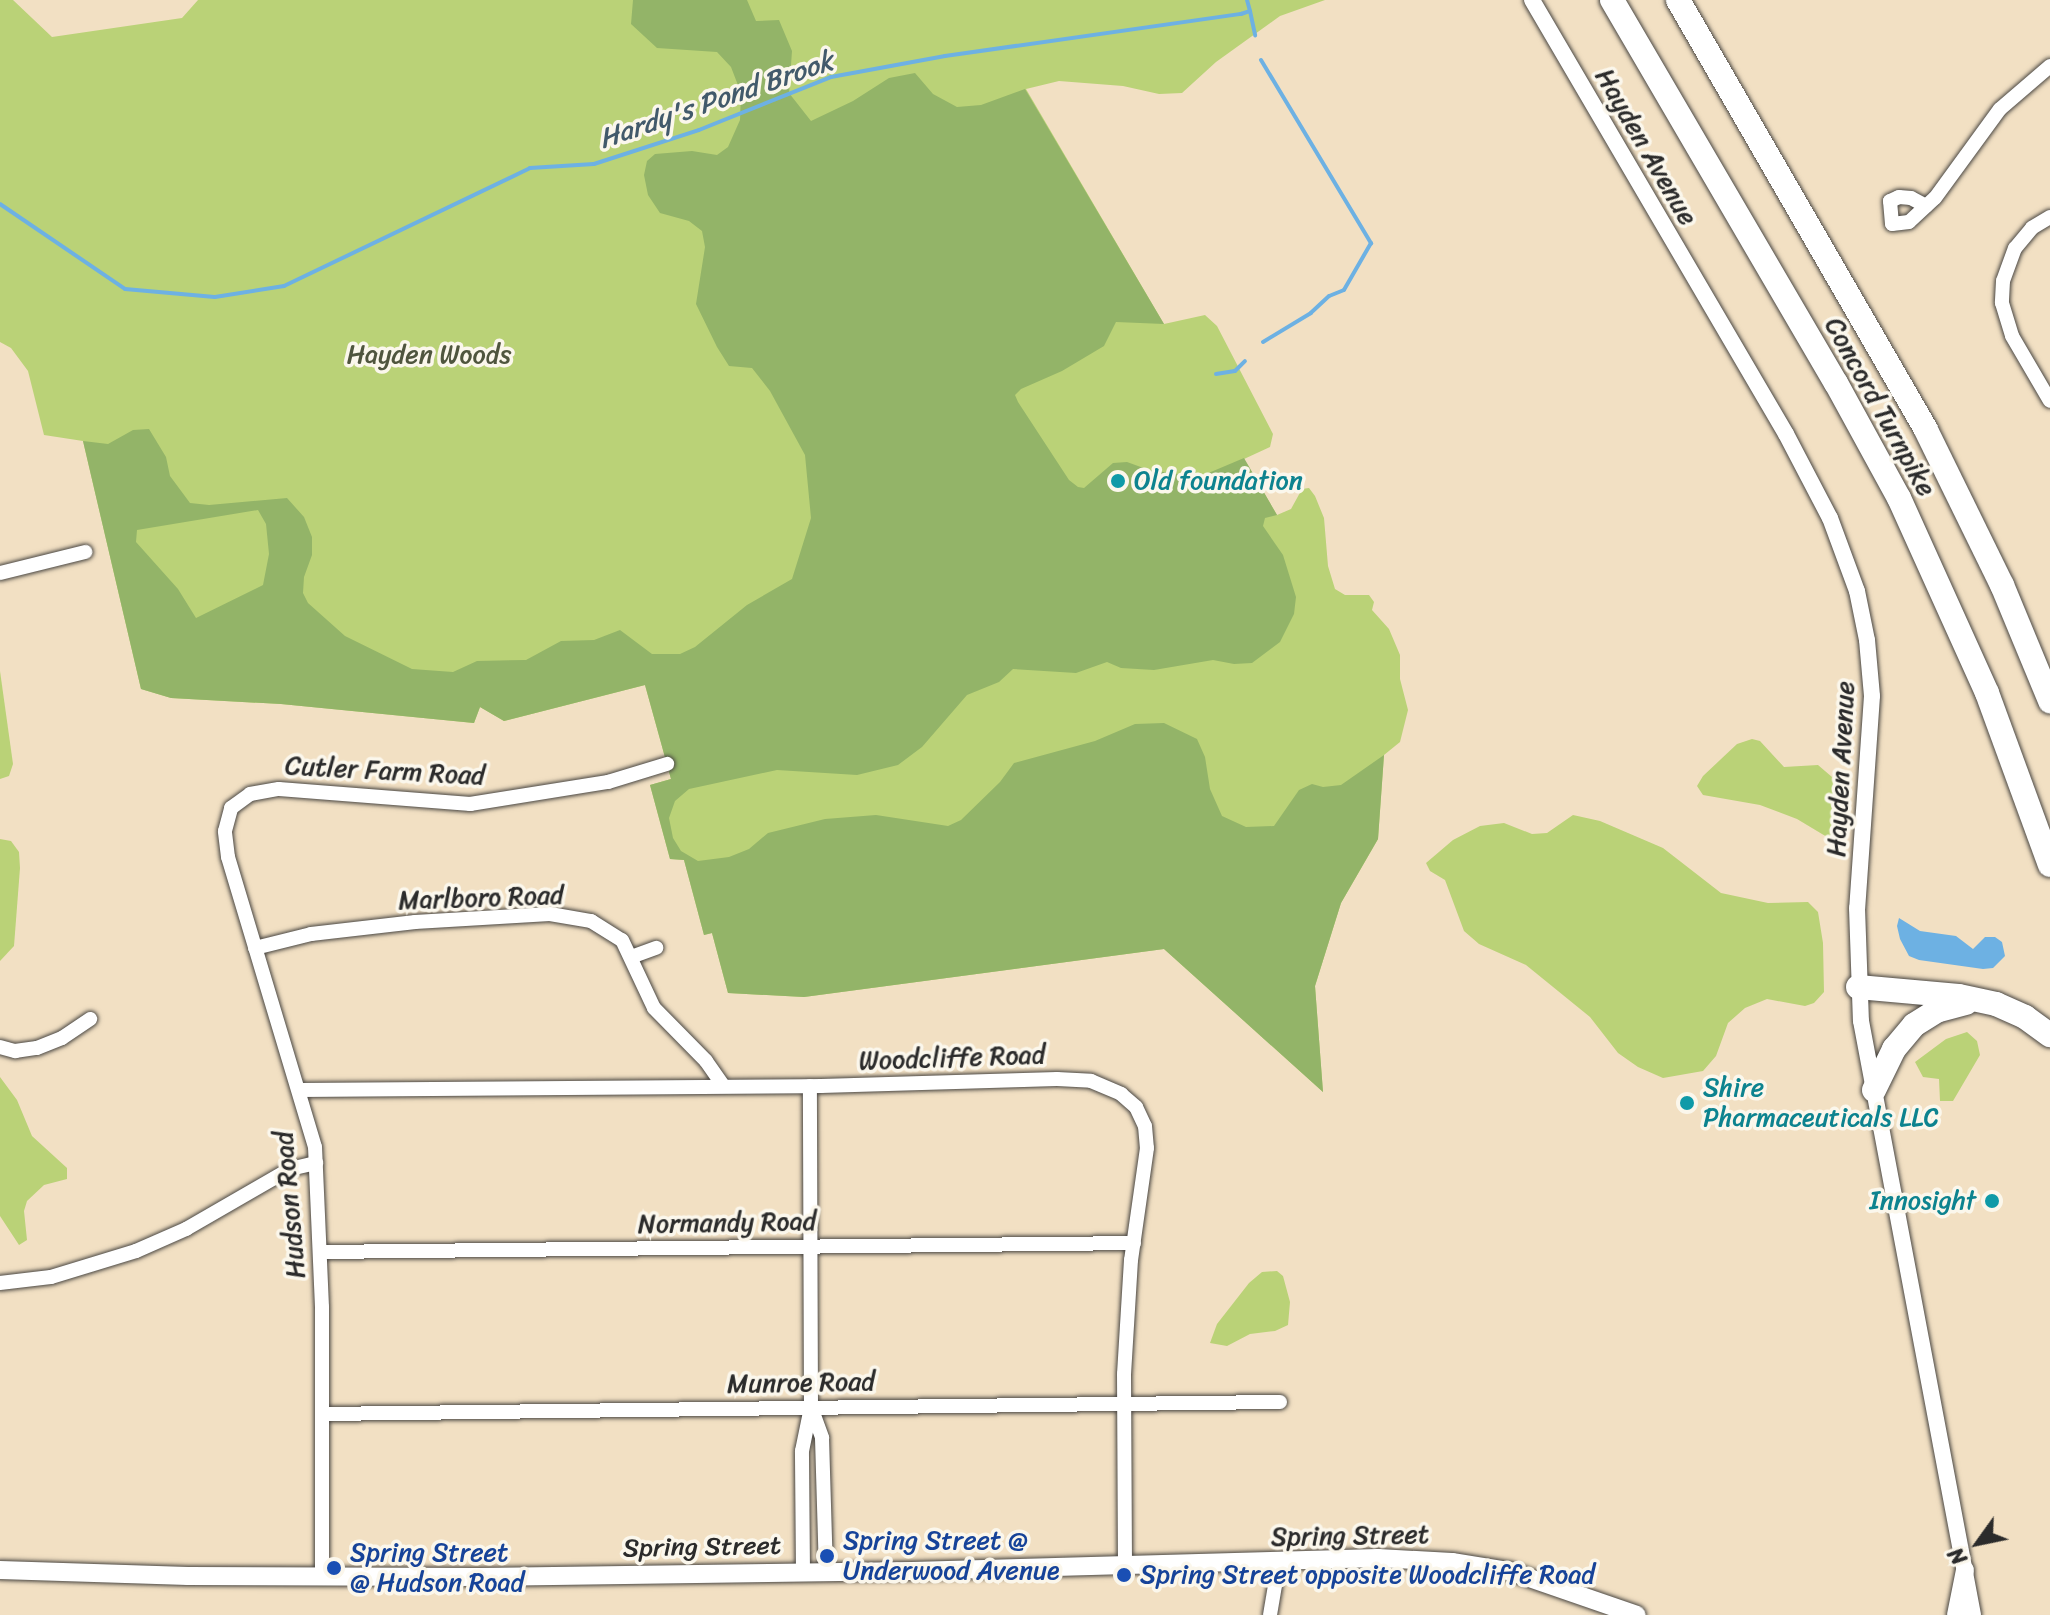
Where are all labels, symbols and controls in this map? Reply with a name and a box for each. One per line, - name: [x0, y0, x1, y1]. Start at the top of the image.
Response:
- water label: Hardy's Pond Brook: [594, 44, 838, 156]
- street label: Hayden Avenue: [1589, 63, 1703, 231]
- street label: Concord Turnpike: [1818, 313, 1942, 501]
- park label: Hayden Woods: [346, 339, 512, 371]
- place label: Old foundation: [1134, 465, 1304, 497]
- marker: Old foundation: [1109, 472, 1127, 490]
- street label: Hayden Avenue: [1821, 680, 1861, 858]
- street label: Cutler Farm Road: [284, 750, 486, 792]
- street label: Marlboro Road: [398, 880, 564, 916]
- street label: Woodcliffe Road: [858, 1039, 1046, 1077]
- place label: Shire Pharmaceuticals LLC: [1703, 1072, 1939, 1134]
- marker: Shire Pharmaceuticals LLC: [1678, 1094, 1696, 1112]
- street label: Hudson Road: [268, 1130, 312, 1280]
- place label: Innosight: [1869, 1185, 1976, 1217]
- marker: Innosight: [1983, 1192, 2001, 1210]
- street label: Normandy Road: [637, 1206, 817, 1240]
- street label: Munroe Road: [727, 1366, 875, 1400]
- north arrow: [1938, 1503, 2018, 1583]
- street label: Spring Street: [1271, 1519, 1429, 1553]
- place label: Spring Street @ Underwood Avenue: [843, 1525, 1059, 1586]
- street label: Spring Street: [623, 1530, 781, 1564]
- place label: Spring Street @ Hudson Road: [350, 1537, 525, 1598]
- text: N: [1937, 1539, 1978, 1573]
- marker: Spring Street @ Underwood Avenue: [818, 1547, 836, 1565]
- marker: Spring Street @ Hudson Road: [325, 1559, 343, 1577]
- place label: Spring Street opposite Woodcliffe Road: [1140, 1559, 1594, 1591]
- marker: Spring Street opposite Woodcliffe Road: [1115, 1566, 1133, 1584]

